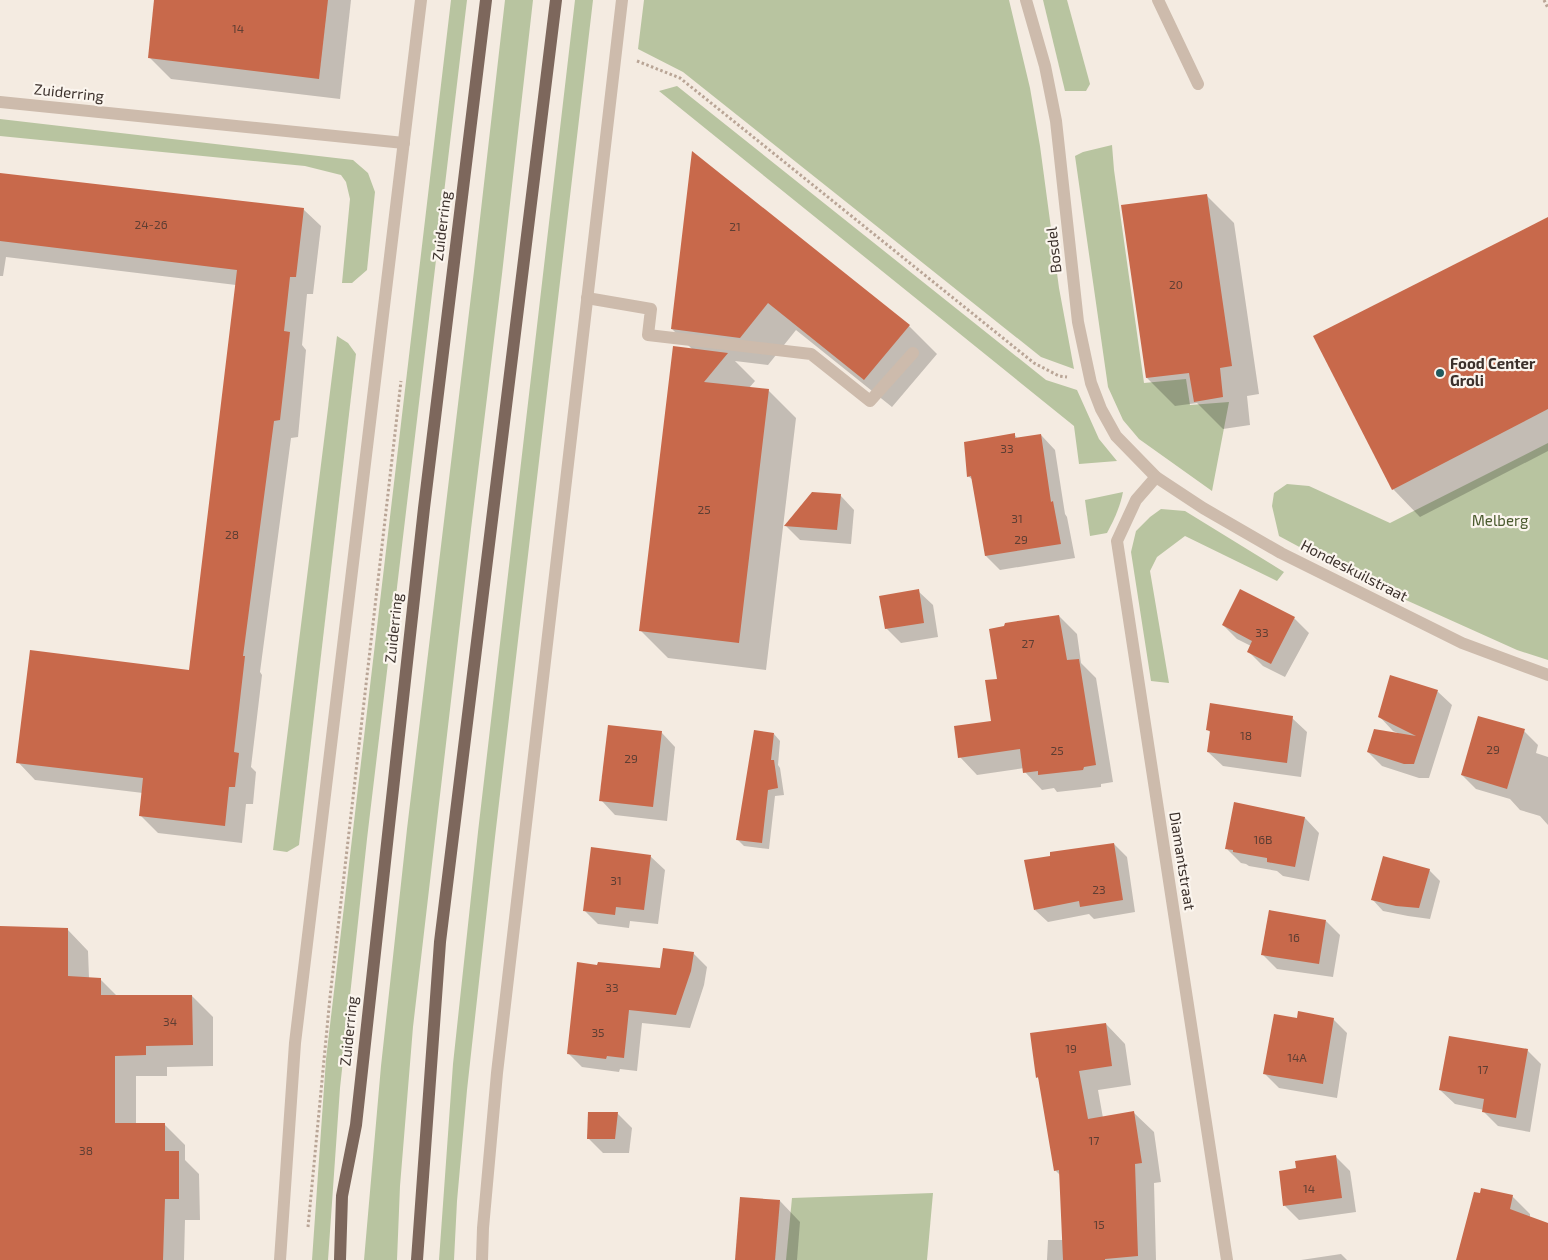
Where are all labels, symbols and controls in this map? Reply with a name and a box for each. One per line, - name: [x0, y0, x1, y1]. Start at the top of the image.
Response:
- house number: 14: [232, 21, 244, 35]
- street label: Zuiderring: [33, 79, 106, 105]
- street label: Zuiderring: [428, 189, 454, 262]
- house number: 24-26: [134, 217, 168, 231]
- house number: 21: [729, 219, 741, 233]
- street label: Bosdel: [1042, 225, 1064, 274]
- house number: 20: [1169, 277, 1183, 291]
- place label: Food Center Groli: [1450, 354, 1536, 389]
- marker: Food Center Groli: [1434, 367, 1446, 379]
- house number: 33: [1000, 441, 1014, 455]
- house number: 25: [697, 502, 711, 516]
- house number: 31: [1011, 511, 1023, 525]
- park label: Melberg: [1472, 511, 1529, 529]
- house number: 28: [225, 527, 239, 541]
- house number: 29: [1014, 532, 1028, 546]
- street label: Hondeskuilstraat: [1298, 535, 1411, 605]
- street label: Zuiderring: [380, 591, 406, 664]
- house number: 33: [1255, 625, 1269, 639]
- house number: 27: [1022, 636, 1034, 650]
- house number: 18: [1240, 728, 1252, 742]
- house number: 29: [1486, 742, 1500, 756]
- house number: 25: [1050, 743, 1064, 757]
- house number: 29: [624, 751, 638, 765]
- street label: Diamantstraat: [1166, 810, 1200, 912]
- house number: 16B: [1253, 832, 1273, 846]
- house number: 31: [610, 873, 622, 887]
- house number: 23: [1092, 882, 1106, 896]
- house number: 16: [1288, 930, 1300, 944]
- house number: 33: [605, 980, 619, 994]
- street label: Zuiderring: [335, 994, 361, 1067]
- house number: 34: [163, 1014, 177, 1028]
- house number: 35: [591, 1025, 605, 1039]
- house number: 19: [1065, 1041, 1077, 1055]
- house number: 14A: [1287, 1050, 1307, 1064]
- house number: 17: [1478, 1062, 1488, 1076]
- house number: 17: [1089, 1133, 1099, 1147]
- house number: 38: [79, 1143, 93, 1157]
- house number: 14: [1303, 1181, 1315, 1195]
- house number: 15: [1093, 1217, 1105, 1231]

